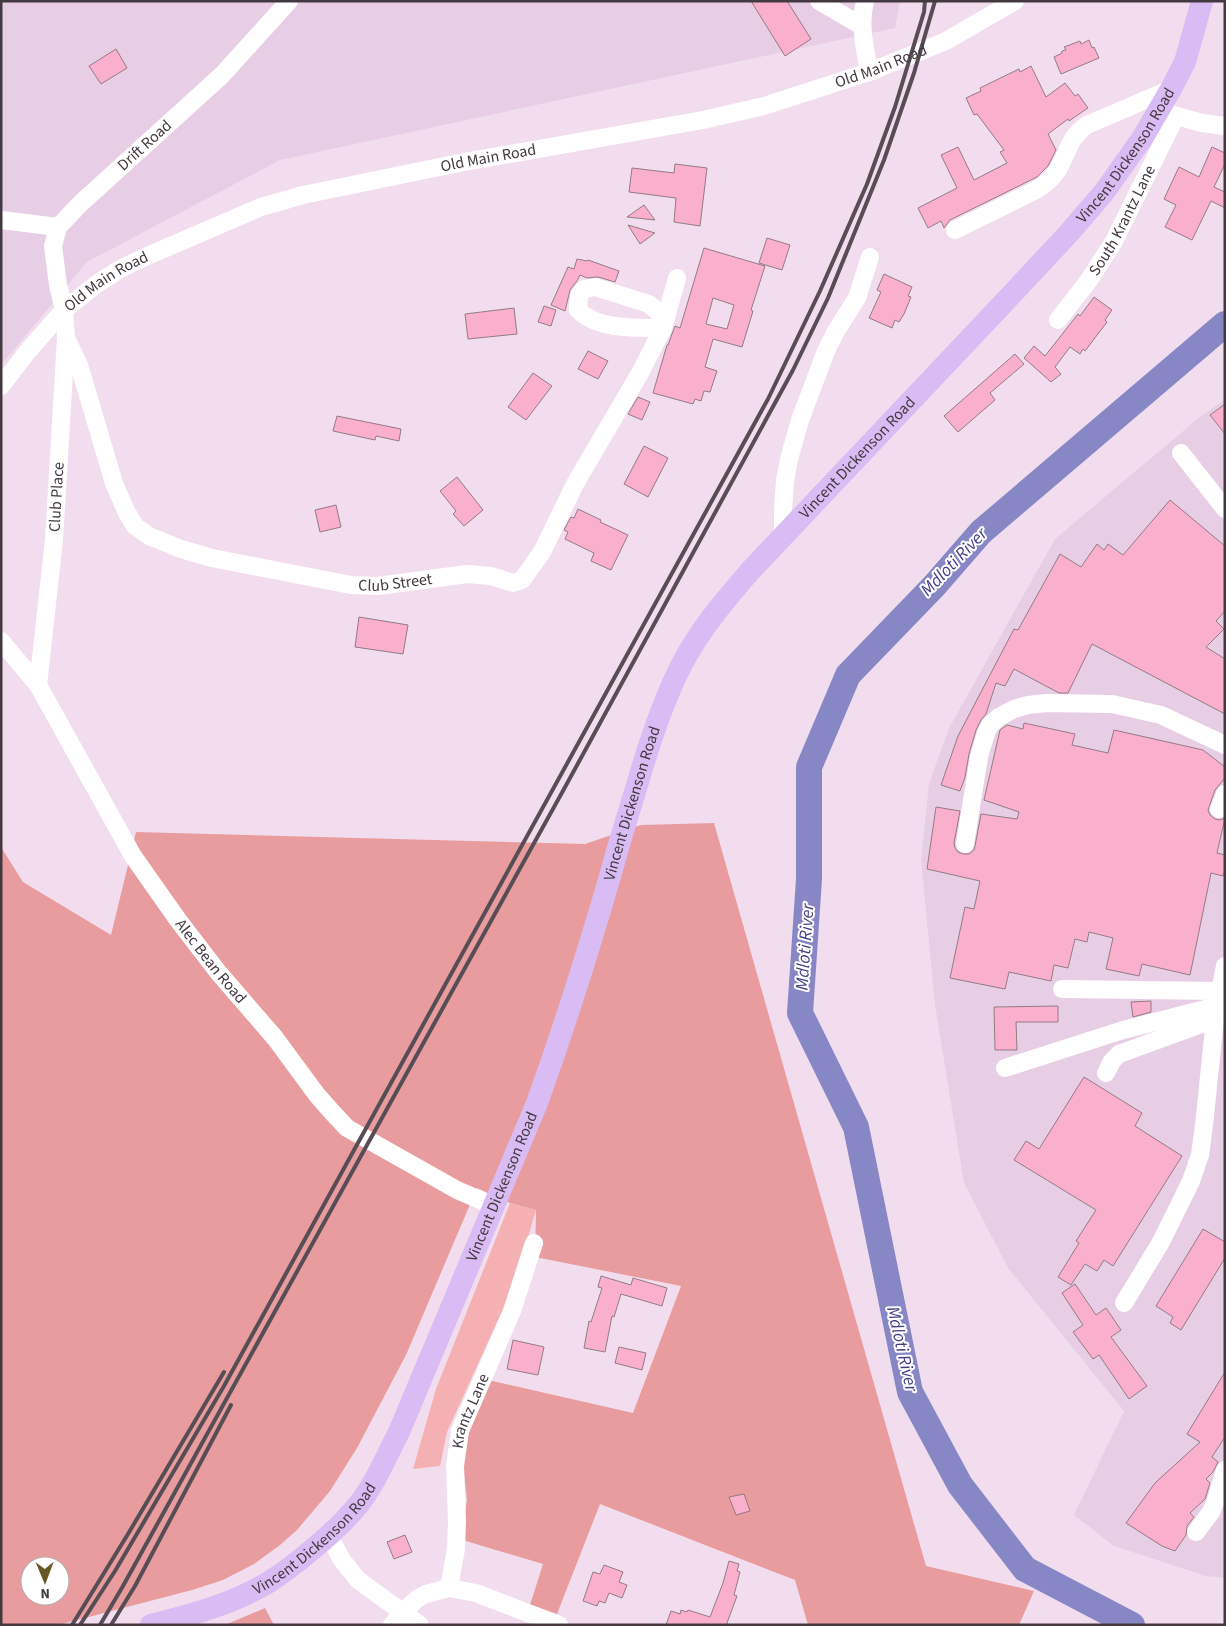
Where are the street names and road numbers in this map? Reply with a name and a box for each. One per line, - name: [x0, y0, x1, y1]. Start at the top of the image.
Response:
- street label: Old Main Road: [832, 39, 930, 93]
- street label: Vincent Dickenson Road: [1071, 84, 1180, 228]
- street label: Drift Road: [113, 115, 176, 176]
- street label: Old Main Road: [439, 139, 538, 178]
- street label: South Krantz Lane: [1084, 161, 1161, 280]
- street label: Old Main Road: [59, 246, 152, 317]
- street label: Vincent Dickenson Road: [794, 392, 920, 524]
- street label: Club Place: [43, 461, 70, 533]
- street label: Club Street: [358, 568, 434, 597]
- street label: Vincent Dickenson Road: [598, 723, 666, 883]
- street label: Alec Bean Road: [170, 914, 251, 1008]
- street label: Vincent Dickenson Road: [461, 1108, 543, 1265]
- street label: Krantz Lane: [447, 1370, 495, 1450]
- street label: Vincent Dickenson Road: [249, 1479, 382, 1600]

